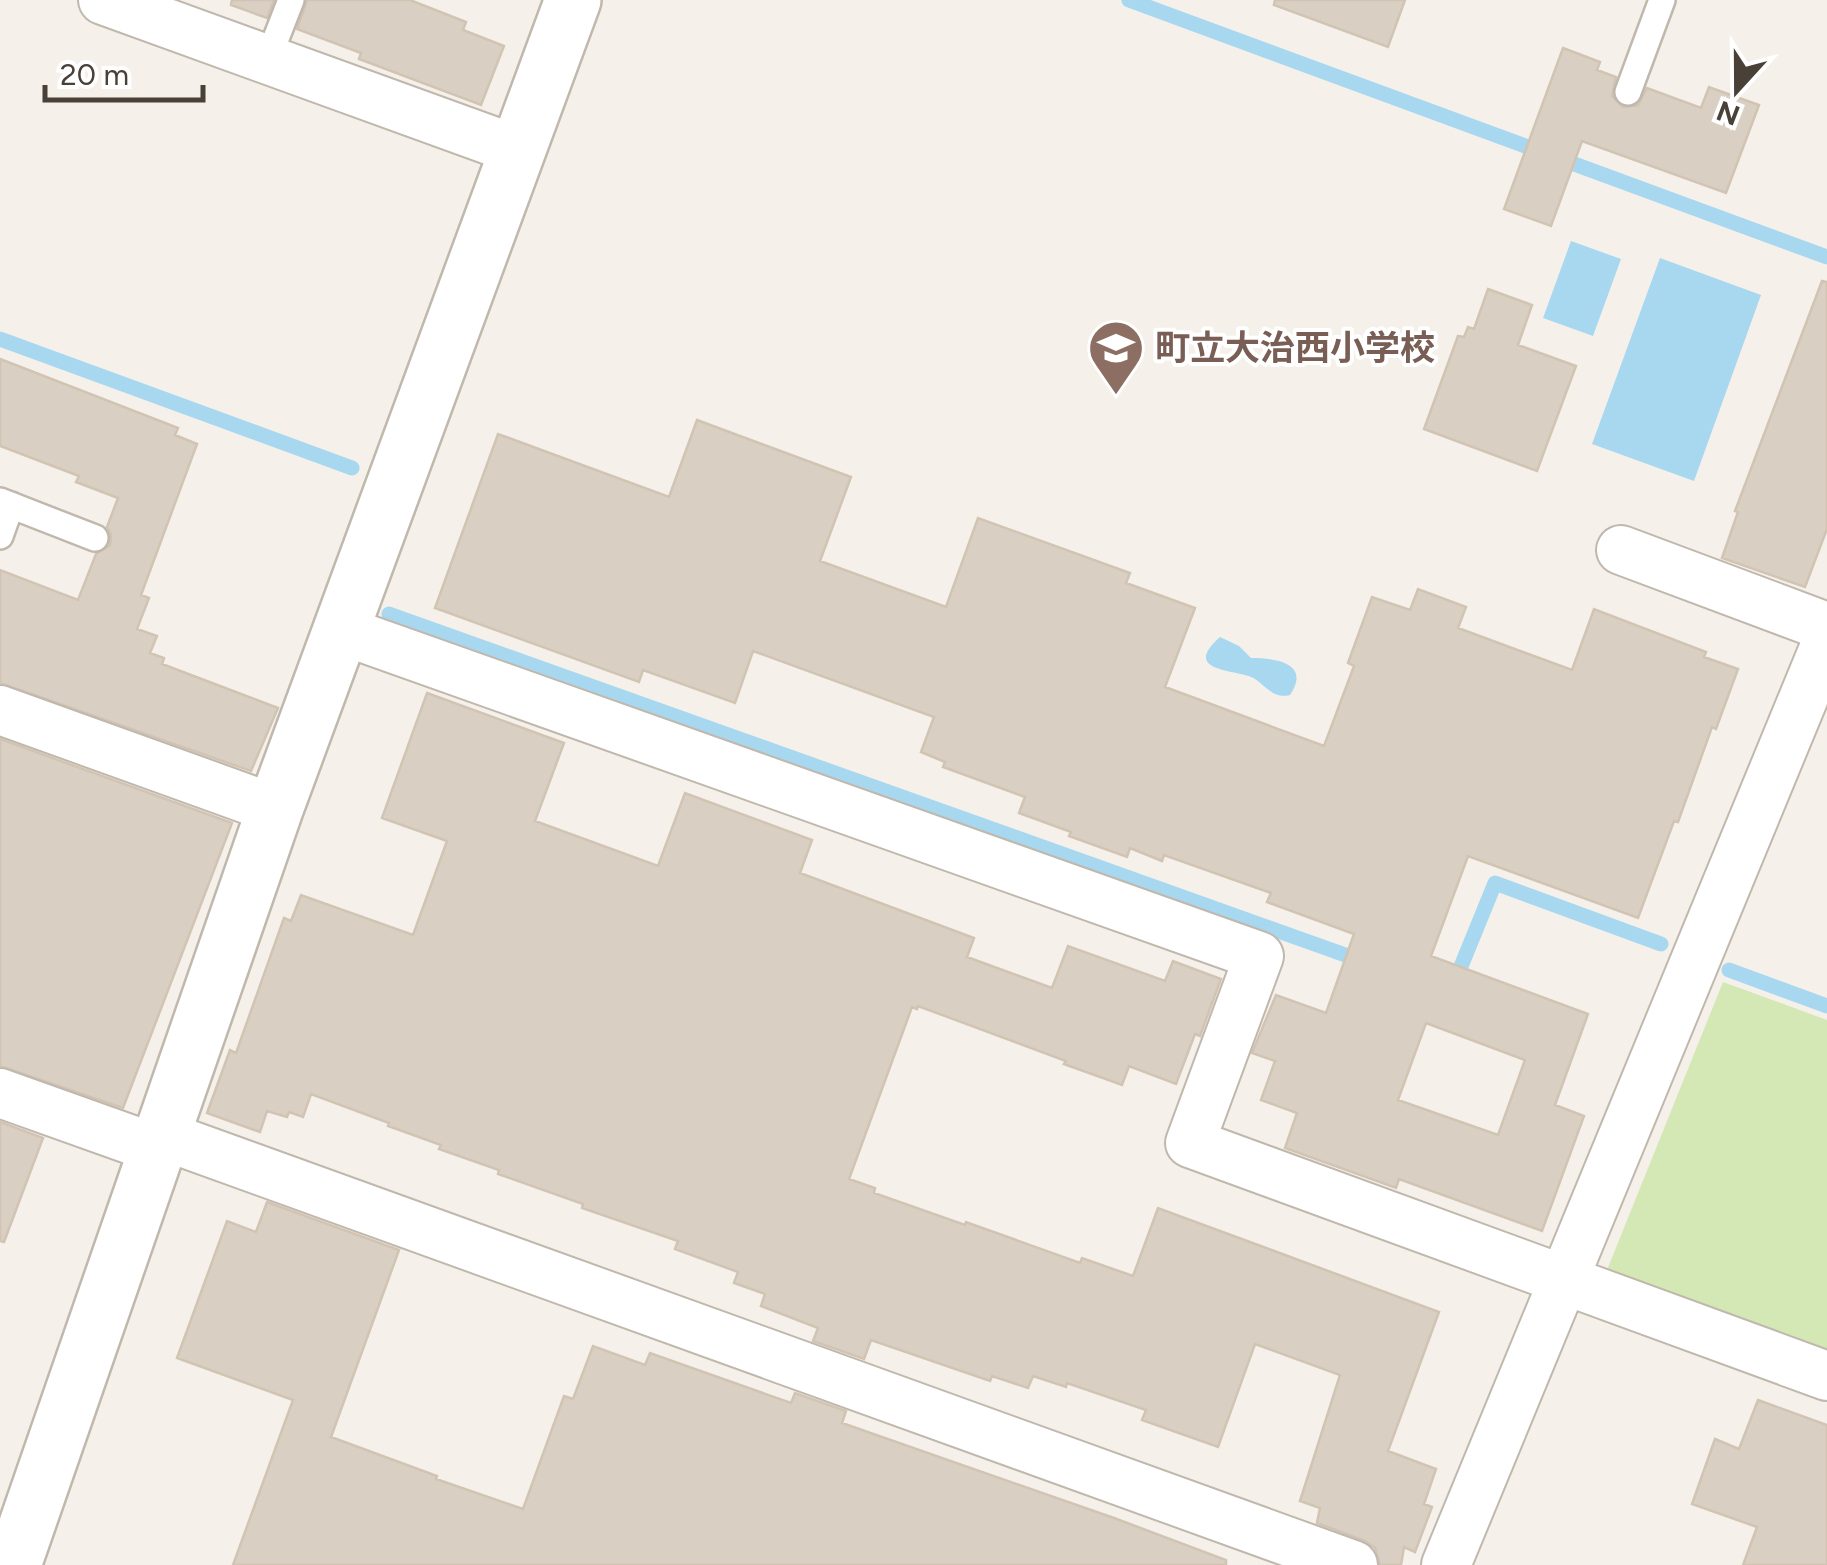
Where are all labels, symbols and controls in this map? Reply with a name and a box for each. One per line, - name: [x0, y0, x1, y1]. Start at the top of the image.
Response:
- scale bar: [45, 40, 202, 102]
- north arrow: [1687, 40, 1787, 140]
- text: 20 m: [60, 56, 129, 93]
- text: N: [1712, 94, 1744, 133]
- school or university icon: 町立大治西小学校: [1086, 318, 1146, 397]
- place label: 町立大治西小学校: [1155, 327, 1435, 369]

